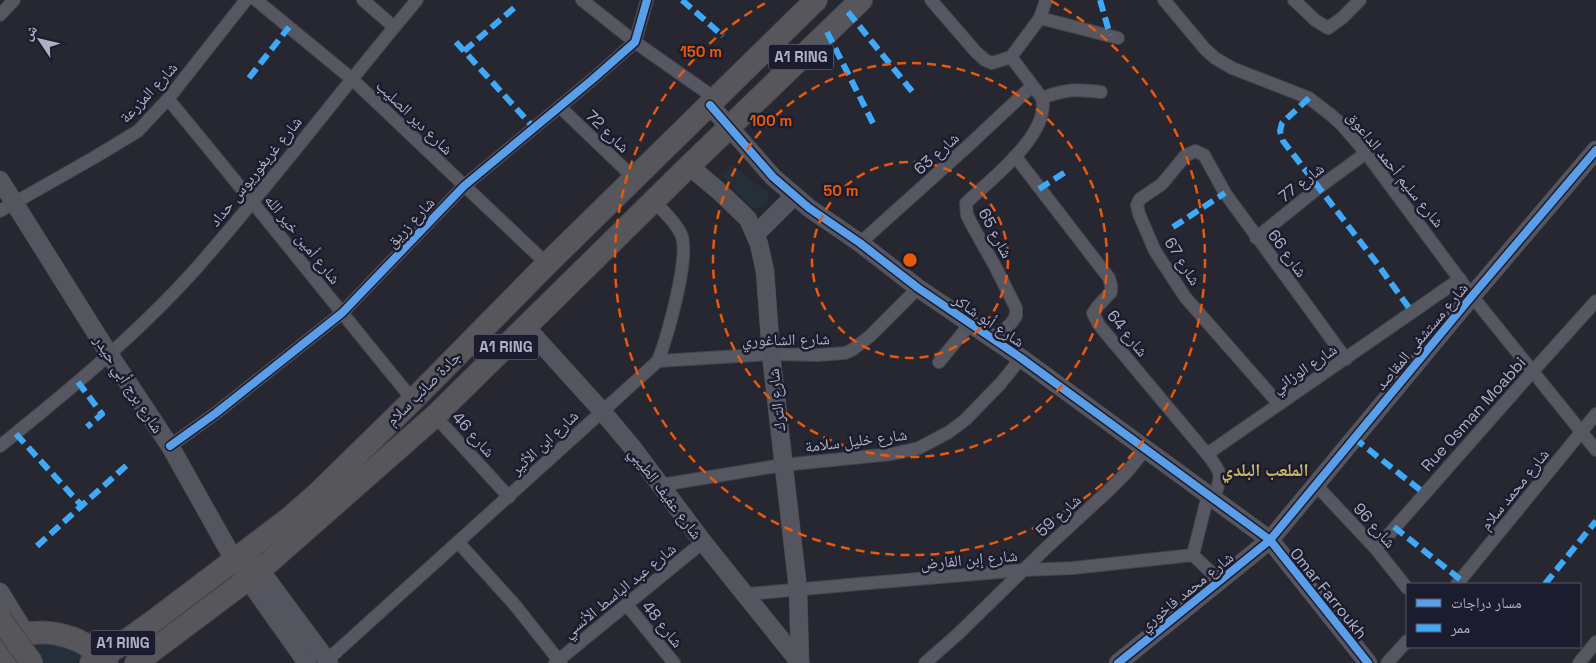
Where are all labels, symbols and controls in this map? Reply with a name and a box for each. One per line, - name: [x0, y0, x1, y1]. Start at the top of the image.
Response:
- north arrow: [15, 15, 65, 65]
- text: ش: [18, 21, 41, 44]
- text: 150 m: [680, 42, 722, 61]
- road number: A1 RING: [768, 44, 834, 70]
- street label: شارع المزرعة: [115, 57, 182, 127]
- street label: شارع دير الصليب: [372, 75, 458, 160]
- street label: شارع 72: [581, 105, 634, 157]
- street label: شارع سليم أحمد الداعوق: [1342, 107, 1449, 232]
- text: 100 m: [750, 111, 792, 130]
- street label: شارع غريغوريوس حداد: [204, 112, 306, 231]
- street label: شارع 63: [909, 128, 963, 179]
- street label: شارع 77: [1274, 158, 1328, 207]
- text: 50 m: [823, 181, 859, 200]
- street label: شارع أمين خير الله: [260, 190, 345, 289]
- street label: شارع زريق: [381, 192, 439, 252]
- street label: شارع 65: [974, 205, 1017, 262]
- street label: شارع 66: [1263, 225, 1312, 281]
- street label: شارع 67: [1160, 233, 1206, 289]
- centre of rings: [901, 251, 919, 269]
- street label: شارع مستشفى المقاصد: [1370, 278, 1473, 395]
- street label: شارع أبو شاكر: [948, 288, 1029, 352]
- street label: شارع 64: [1102, 306, 1153, 361]
- street label: شارع الشاغوري: [742, 328, 830, 353]
- street label: شارع برج أبي حيدر: [87, 330, 168, 438]
- road number: A1 RING: [474, 334, 538, 360]
- street label: شارع الوزاني: [1267, 339, 1342, 400]
- street label: جادة صائب سلام: [381, 346, 465, 430]
- street label: Rue Osman Moabbi: [1416, 353, 1530, 476]
- street label: شارع الترك: [763, 368, 790, 432]
- street label: شارع ابن الأثير: [505, 405, 583, 480]
- street label: شارع 46: [448, 407, 500, 462]
- street label: شارع خليل سلامة: [804, 424, 908, 457]
- street label: شارع عفيف الطيبي: [622, 443, 707, 545]
- street label: شارع محمد سلام: [1475, 444, 1554, 534]
- district label: الملعب البلدي: [1221, 458, 1309, 484]
- street label: شارع 59: [1031, 490, 1085, 541]
- street label: شارع 96: [1349, 498, 1401, 552]
- street label: شارع عبد الباسط الأنسي: [558, 538, 682, 644]
- street label: Omar Farroukh: [1285, 543, 1372, 643]
- street label: شارع إبن الفارض: [920, 545, 1018, 574]
- street label: شارع محمد فاخوري: [1135, 547, 1239, 637]
- legend: [1406, 583, 1581, 648]
- text: مسار دراجات: [1451, 593, 1522, 612]
- street label: شارع 48: [637, 597, 688, 652]
- text: ممر: [1450, 618, 1470, 637]
- road number: A1 RING: [90, 630, 156, 656]

